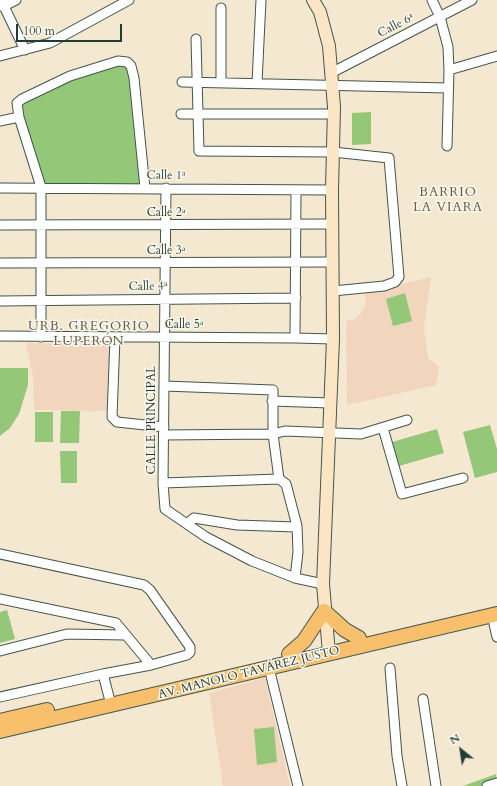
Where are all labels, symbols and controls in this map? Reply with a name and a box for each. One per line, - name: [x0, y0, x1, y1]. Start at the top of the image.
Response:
- street label: Calle 6ª: [375, 11, 417, 41]
- scale bar: [18, 16, 124, 42]
- text: 100 m: [23, 23, 55, 39]
- street label: Calle 1ª: [147, 168, 185, 184]
- district label: BARRIO LA VIARA: [413, 185, 483, 216]
- street label: Calle 2ª: [147, 206, 185, 220]
- street label: Calle 3ª: [147, 244, 185, 258]
- street label: Calle 4ª: [129, 279, 167, 295]
- street label: Calle 5ª: [165, 318, 203, 332]
- district label: URB. GREGORIO LUPERÓN: [28, 319, 150, 350]
- street label: CALLE PRINCIPAL: [145, 366, 159, 474]
- street label: AV. MANOLO TAVÁREZ JUSTO: [157, 643, 341, 703]
- north arrow: [441, 730, 481, 770]
- text: N: [447, 730, 463, 748]

